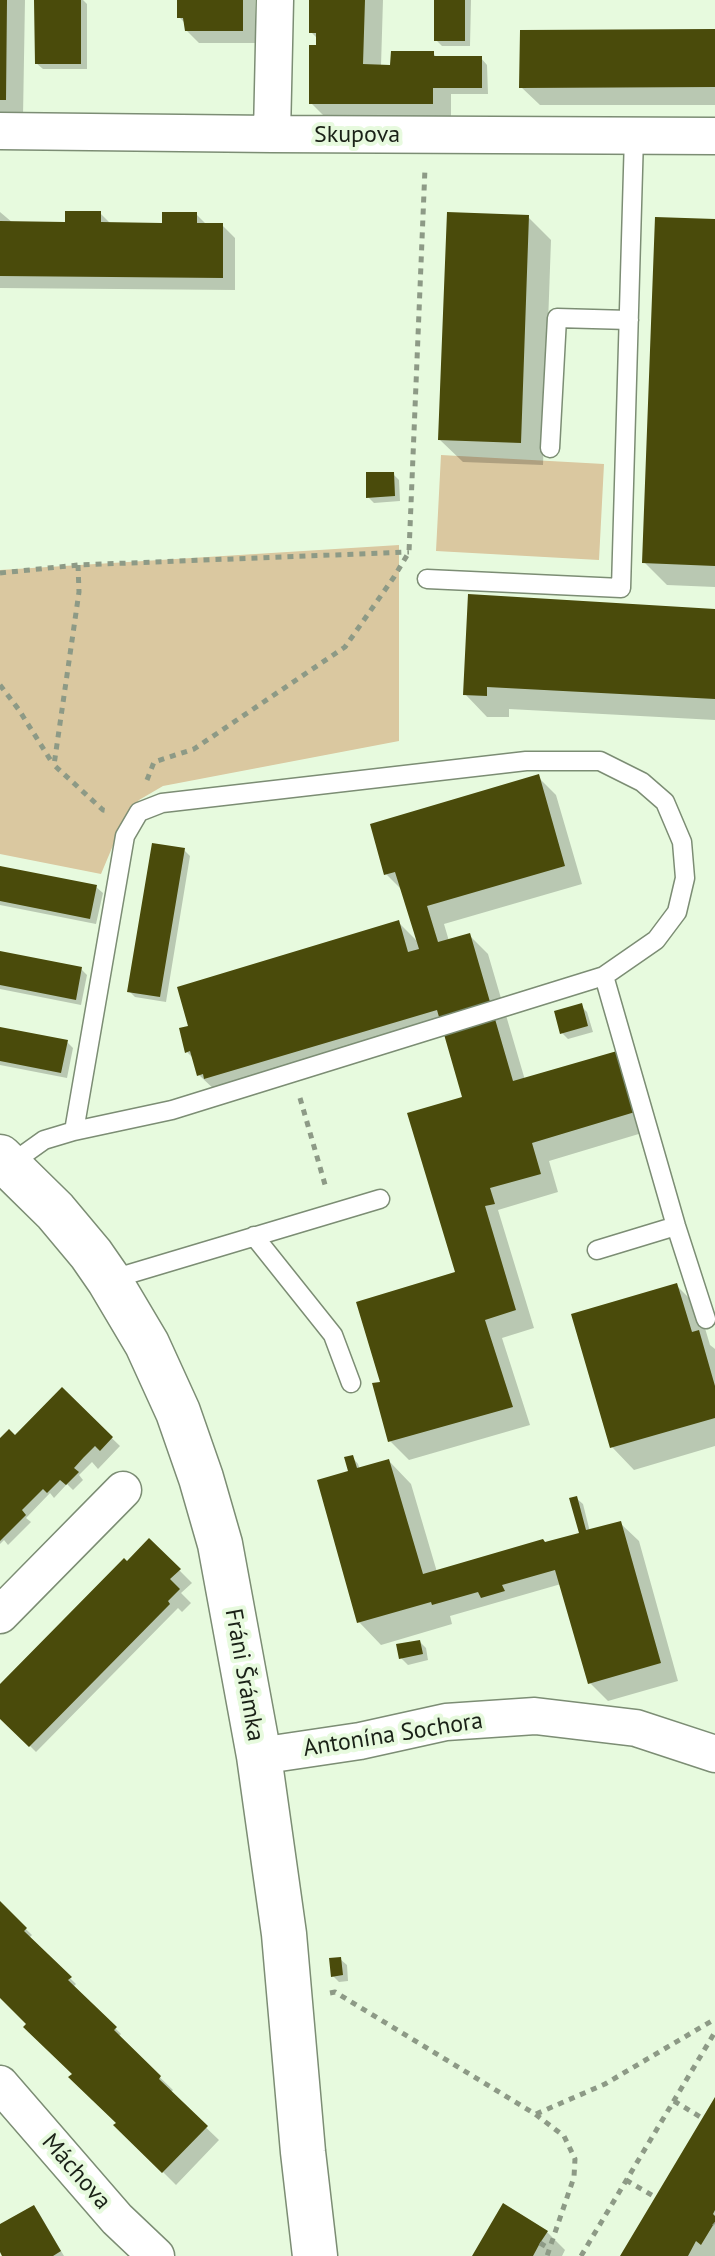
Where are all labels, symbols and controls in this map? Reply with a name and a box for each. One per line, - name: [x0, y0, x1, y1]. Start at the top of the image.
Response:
- street label: Skupova: [314, 121, 400, 149]
- street label: Fráni Šrámka: [218, 1606, 270, 1744]
- street label: Antonína Sochora: [301, 1707, 485, 1763]
- street label: Máchova: [35, 2128, 117, 2216]

